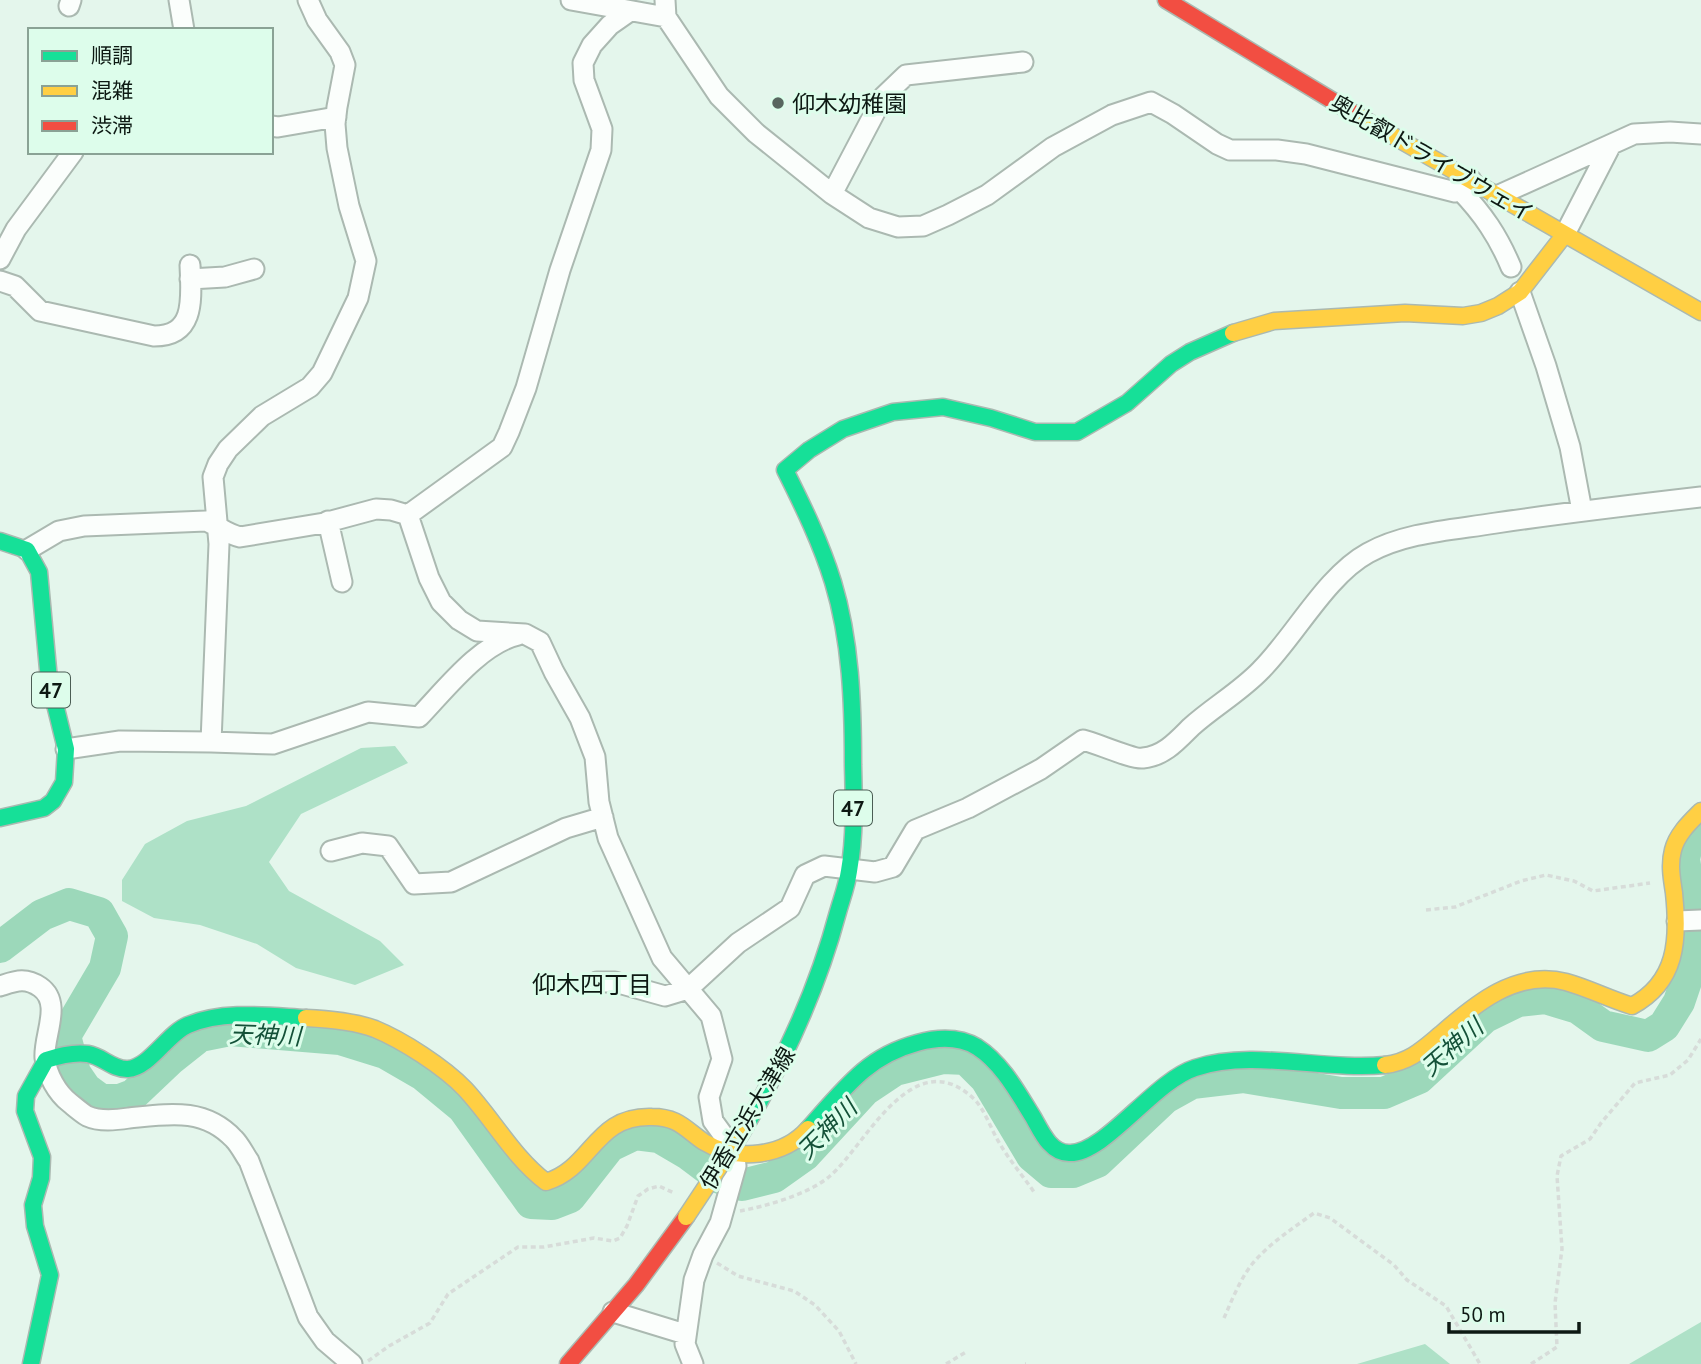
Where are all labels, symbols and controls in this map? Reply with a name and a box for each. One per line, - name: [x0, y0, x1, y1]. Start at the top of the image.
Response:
- legend: [28, 28, 273, 154]
- text: 順調: [91, 42, 133, 69]
- text: 混雑: [91, 77, 133, 104]
- street label: 奥比叡ドライブウェイ: [1325, 88, 1539, 228]
- place label: 仰木幼稚園: [792, 89, 907, 118]
- marker: 仰木幼稚園: [770, 95, 786, 111]
- text: 渋滞: [91, 112, 133, 139]
- road number: 47: [32, 672, 70, 708]
- road number: 47: [834, 790, 872, 826]
- district label: 仰木四丁目: [532, 969, 652, 1000]
- water label: 天神川: [1415, 1010, 1492, 1082]
- water label: 天神川: [228, 1018, 305, 1052]
- street label: 伊香立浜大津線: [693, 1042, 801, 1194]
- water label: 天神川: [791, 1090, 866, 1165]
- scale bar: [1449, 1290, 1578, 1334]
- text: 50 m: [1460, 1301, 1506, 1328]

